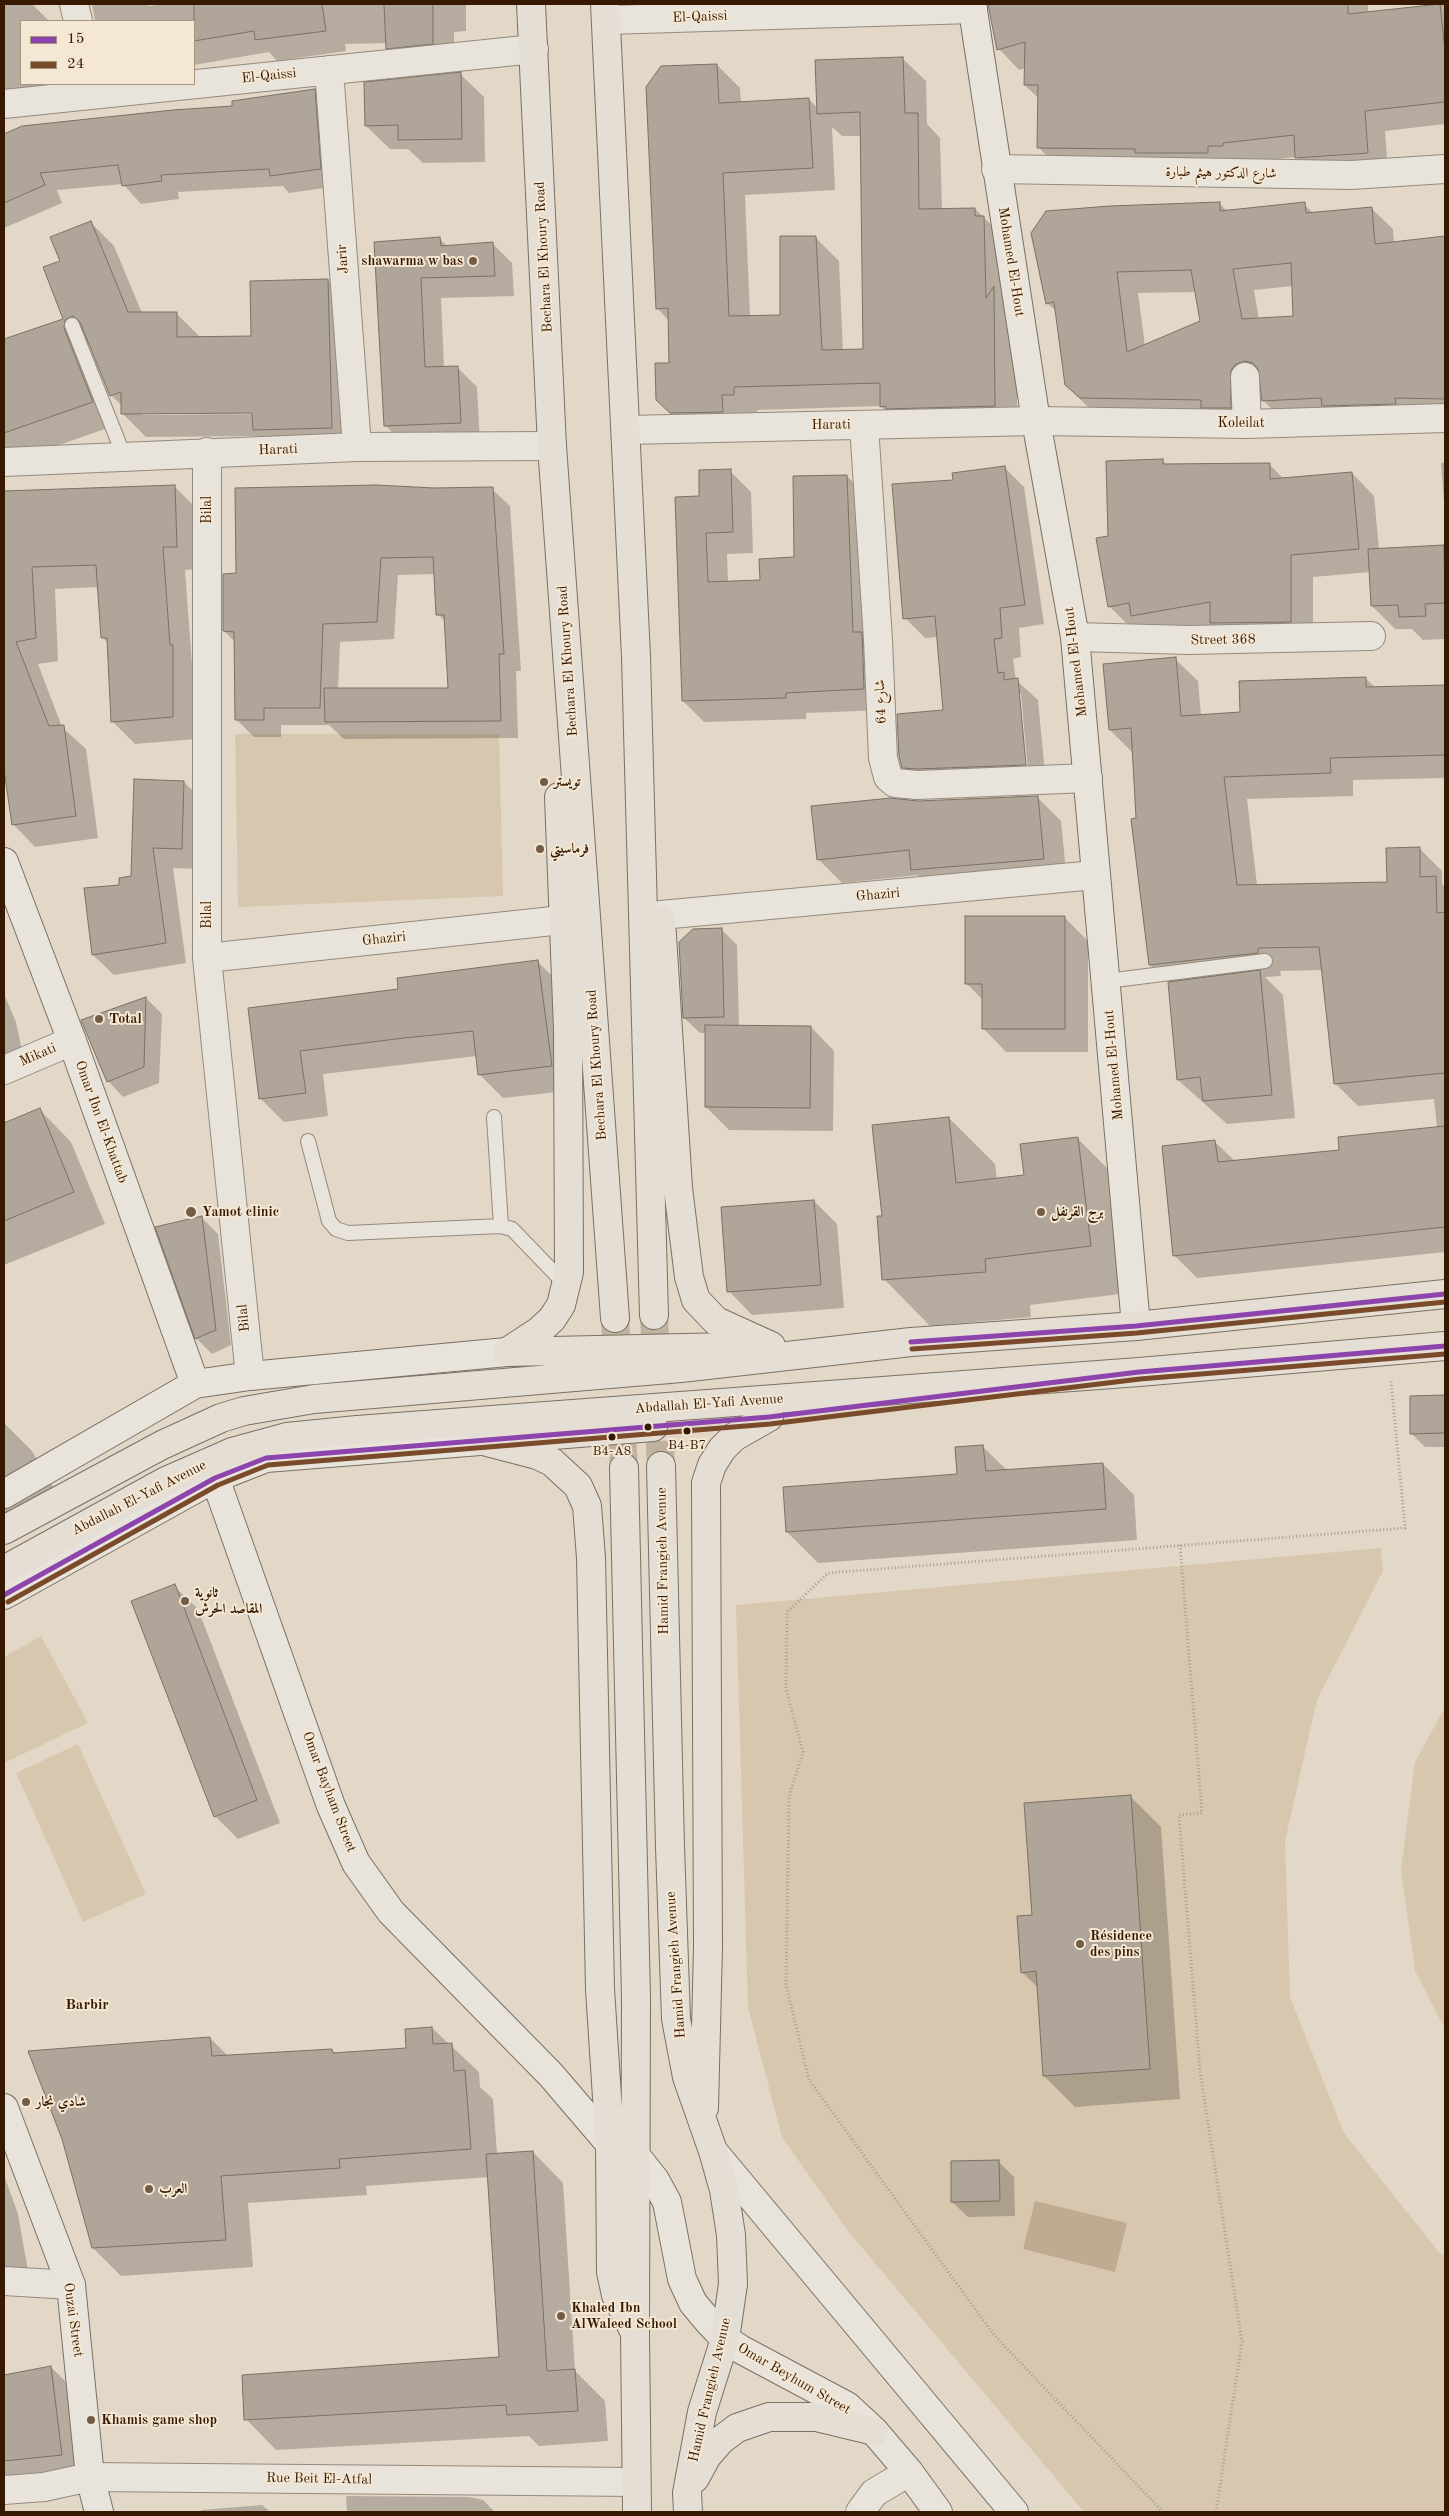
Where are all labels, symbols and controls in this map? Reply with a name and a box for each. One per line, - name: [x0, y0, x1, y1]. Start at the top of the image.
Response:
- street label: El-Qaissi: [672, 8, 728, 26]
- legend: [20, 20, 195, 85]
- text: 15: [67, 32, 84, 47]
- text: 24: [67, 57, 84, 72]
- street label: El-Qaissi: [241, 65, 297, 87]
- street label: شارع الدكتور هيثم طبارة: [1165, 164, 1277, 182]
- street label: Bechara El Khoury Road: [532, 181, 556, 333]
- street label: Mohamed El-Hout: [994, 206, 1028, 318]
- street label: Jarir: [334, 244, 352, 274]
- place label: shawarma w bas: [361, 253, 463, 269]
- marker: shawarma w bas: [467, 255, 479, 267]
- street label: Koleilat: [1217, 415, 1265, 431]
- street label: Harati: [811, 416, 851, 434]
- street label: Harati: [258, 441, 298, 459]
- street label: Bilal: [199, 496, 215, 524]
- street label: Bechara El Khoury Road: [554, 585, 582, 737]
- street label: Mohamed El-Hout: [1061, 606, 1091, 718]
- street label: Street 368: [1190, 631, 1256, 649]
- street label: شارع 64: [872, 679, 890, 725]
- place label: تويستر: [554, 774, 580, 790]
- marker: تويستر: [538, 776, 550, 788]
- place label: فرماسيتي: [550, 841, 589, 857]
- marker: فرماسيتي: [534, 843, 546, 855]
- street label: Ghaziri: [855, 885, 901, 905]
- street label: Bilal: [199, 901, 215, 929]
- street label: Ghaziri: [361, 928, 407, 950]
- street label: Bechara El Khoury Road: [583, 989, 611, 1141]
- street label: Mohamed El-Hout: [1101, 1009, 1127, 1121]
- place label: Total: [109, 1011, 142, 1027]
- marker: Total: [93, 1013, 105, 1025]
- street label: Mikati: [17, 1040, 59, 1070]
- street label: Omar Ibn El-Khattab: [71, 1058, 131, 1186]
- place label: Yamot clinic: [202, 1204, 279, 1220]
- place label: برج القرنفل: [1051, 1204, 1103, 1220]
- marker: Yamot clinic: [184, 1205, 198, 1219]
- marker: برج القرنفل: [1035, 1206, 1047, 1218]
- street label: Bilal: [234, 1303, 254, 1333]
- street label: Abdallah El-Yafi Avenue: [634, 1390, 784, 1418]
- unlabelled marker: [643, 1422, 653, 1432]
- marker: B4-B7: [682, 1426, 692, 1436]
- marker: B4-A8: [607, 1432, 617, 1442]
- place label: B4-B7: [668, 1438, 706, 1454]
- place label: B4-A8: [593, 1444, 631, 1460]
- street label: Abdallah El-Yafi Avenue: [69, 1457, 209, 1539]
- street label: Hamid Frangieh Avenue: [653, 1487, 673, 1635]
- place label: ثانوية المقاصد الحرش: [195, 1585, 262, 1618]
- marker: ثانوية المقاصد الحرش: [179, 1595, 191, 1607]
- street label: Omar Bayham Street: [298, 1729, 360, 1855]
- street label: Hamid Frangieh Avenue: [662, 1891, 690, 2039]
- place label: Résidence des pins: [1090, 1928, 1152, 1960]
- marker: Résidence des pins: [1074, 1938, 1086, 1950]
- district label: Barbir: [65, 1996, 109, 2014]
- place label: شادي نجار: [36, 2094, 86, 2110]
- marker: شادي نجار: [20, 2096, 32, 2108]
- place label: العرب: [159, 2181, 187, 2197]
- marker: العرب: [143, 2183, 155, 2195]
- street label: Ouzai Street: [59, 2282, 87, 2358]
- place label: Khaled Ibn AlWaleed School: [571, 2300, 677, 2332]
- marker: Khaled Ibn AlWaleed School: [555, 2310, 567, 2322]
- street label: Hamid Frangieh Avenue: [685, 2316, 735, 2464]
- street label: Omar Beyhum Street: [734, 2340, 854, 2418]
- place label: Khamis game shop: [101, 2412, 217, 2428]
- marker: Khamis game shop: [85, 2414, 97, 2426]
- street label: Rue Beit El-Atfal: [266, 2470, 372, 2488]

